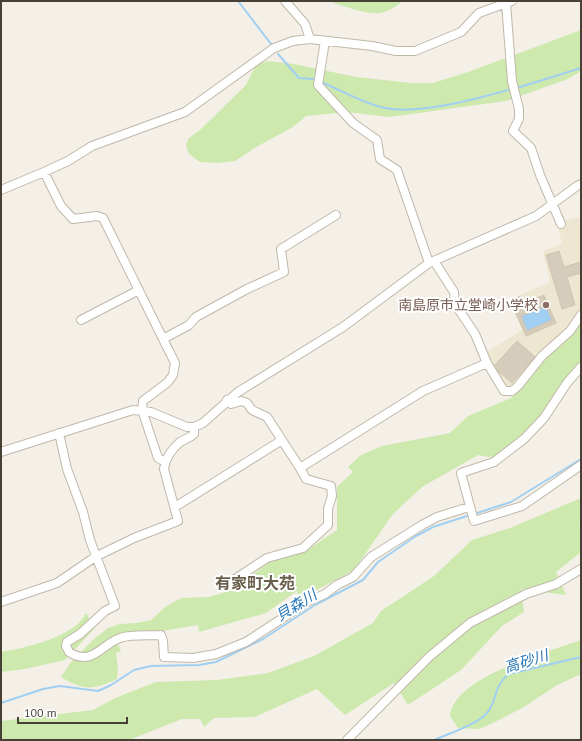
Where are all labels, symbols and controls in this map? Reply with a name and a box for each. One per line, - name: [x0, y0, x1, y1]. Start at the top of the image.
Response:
- place label: 南島原市立堂崎小学校: [398, 296, 538, 314]
- marker: 南島原市立堂崎小学校: [541, 300, 551, 310]
- district label: 有家町大苑: [215, 573, 295, 593]
- water label: 貝森川: [272, 584, 322, 625]
- water label: 高砂川: [502, 645, 552, 677]
- scale bar: [18, 699, 127, 725]
- text: 100 m: [24, 705, 57, 720]

